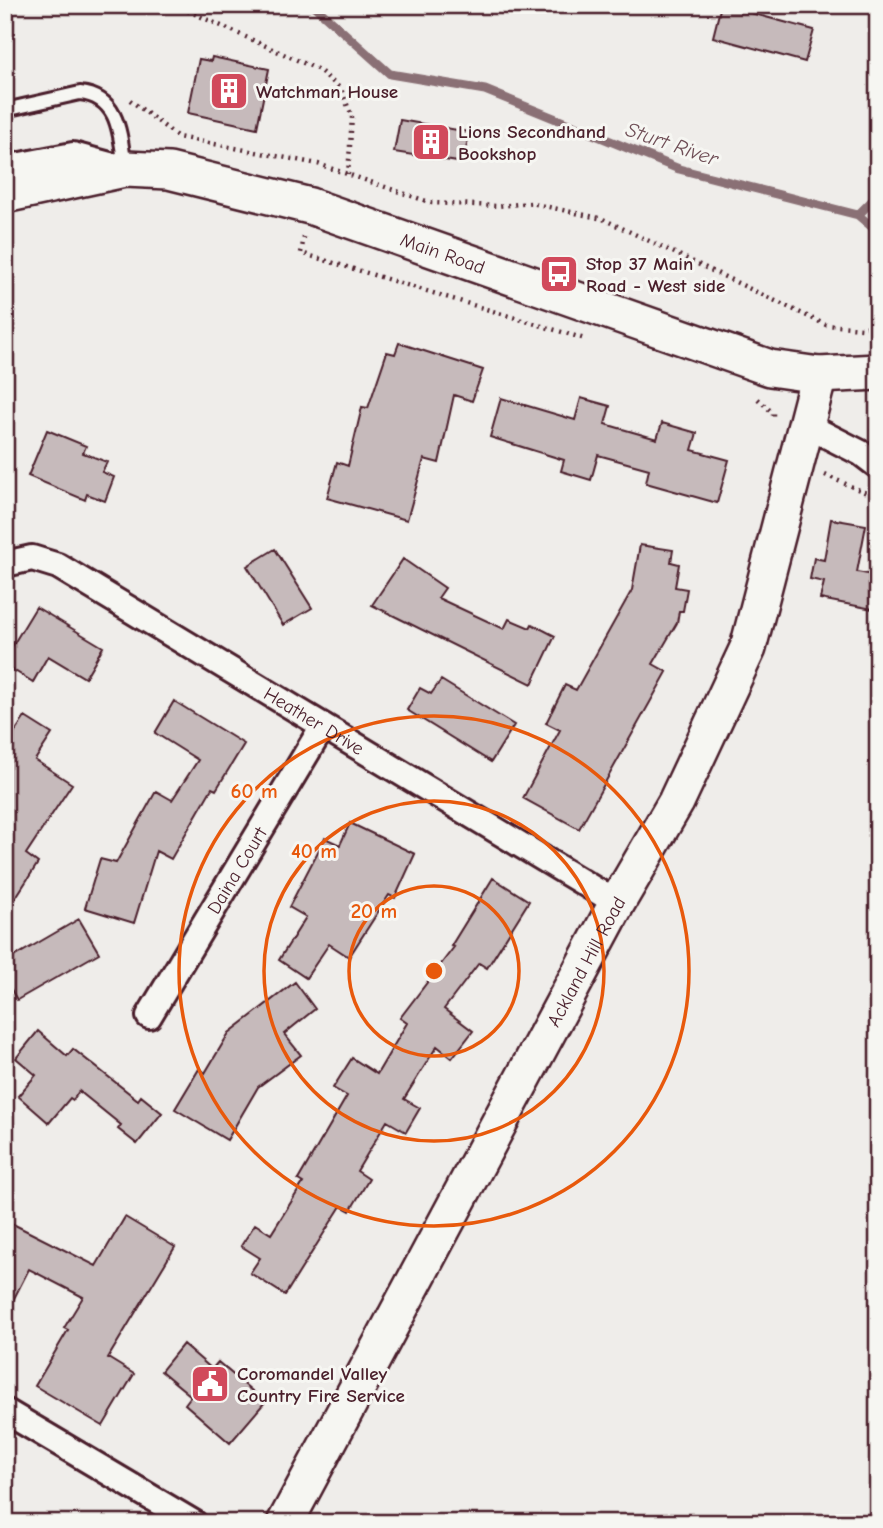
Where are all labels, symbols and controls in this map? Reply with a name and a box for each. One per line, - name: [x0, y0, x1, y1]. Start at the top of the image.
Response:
- building icon: Watchman House: [208, 70, 250, 112]
- place label: Watchman House: [256, 81, 398, 103]
- water label: Sturt River: [623, 117, 723, 172]
- building icon: Lions Secondhand Bookshop: [410, 121, 452, 163]
- place label: Lions Secondhand Bookshop: [458, 121, 606, 165]
- street label: Main Road: [397, 229, 488, 279]
- bus stop icon: Stop 37 Main Road - West side: [538, 253, 580, 295]
- place label: Stop 37 Main Road - West side: [586, 253, 725, 297]
- street label: Heather Drive: [260, 683, 368, 760]
- text: 60 m: [230, 779, 278, 803]
- street label: Daina Court: [203, 823, 272, 918]
- text: 40 m: [291, 839, 337, 863]
- street label: Ackland Hill Road: [543, 893, 630, 1031]
- text: 20 m: [351, 899, 397, 923]
- centre of rings: [422, 959, 446, 983]
- public building icon: Coromandel Valley Country Fire Service: [189, 1363, 231, 1405]
- place label: Coromandel Valley Country Fire Service: [237, 1363, 405, 1407]

